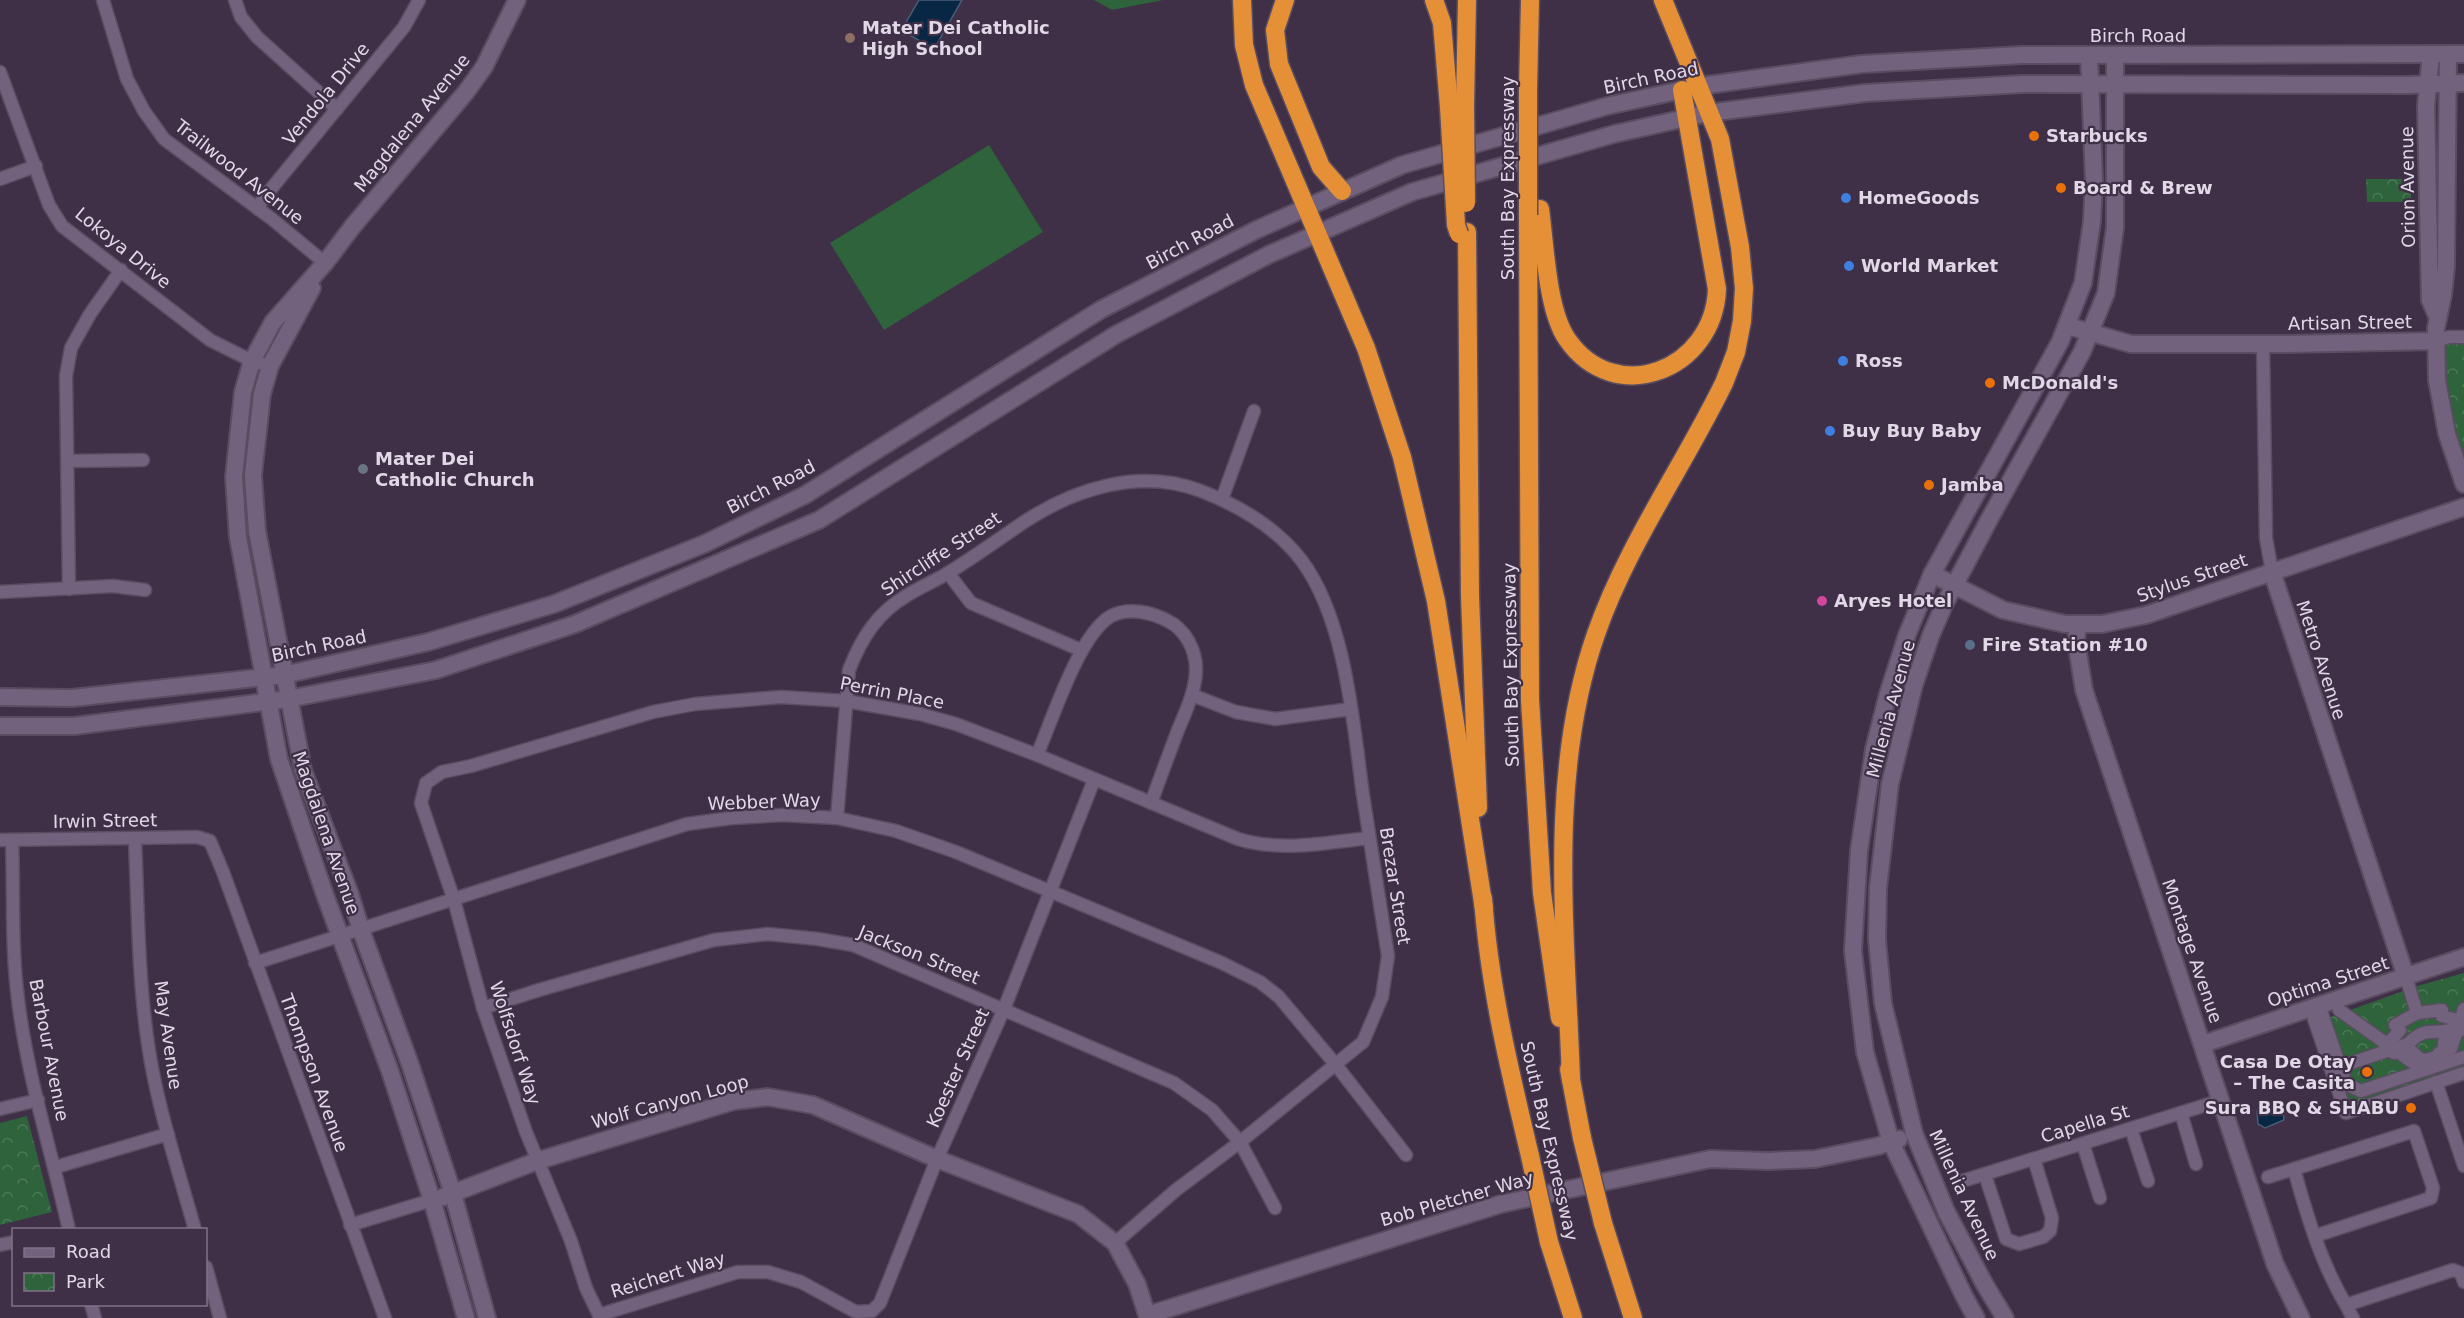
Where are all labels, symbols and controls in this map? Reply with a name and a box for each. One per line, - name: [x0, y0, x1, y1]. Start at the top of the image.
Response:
- place label: Mater Dei Catholic High School: [862, 17, 1050, 59]
- street label: Birch Road: [2090, 25, 2186, 46]
- marker: Mater Dei Catholic High School: [843, 31, 857, 45]
- street label: Vendola Drive: [278, 38, 373, 149]
- street label: Magdalena Avenue: [349, 49, 474, 196]
- street label: Birch Road: [1601, 57, 1700, 98]
- street label: South Bay Expressway: [1497, 75, 1518, 280]
- street label: Trailwood Avenue: [170, 114, 308, 228]
- place label: Starbucks: [2046, 125, 2148, 146]
- street label: Orion Avenue: [2396, 126, 2419, 248]
- marker: Starbucks: [2027, 129, 2041, 143]
- place label: Board & Brew: [2073, 177, 2213, 198]
- marker: Board & Brew: [2054, 181, 2068, 195]
- place label: HomeGoods: [1858, 187, 1980, 208]
- marker: HomeGoods: [1839, 191, 1853, 205]
- street label: Lokoya Drive: [71, 203, 175, 293]
- street label: Birch Road: [1142, 210, 1237, 273]
- place label: World Market: [1861, 255, 1998, 276]
- marker: World Market: [1842, 259, 1856, 273]
- street label: Artisan Street: [2288, 311, 2412, 334]
- place label: Ross: [1855, 350, 1903, 371]
- marker: Ross: [1836, 354, 1850, 368]
- place label: McDonald's: [2002, 372, 2118, 393]
- marker: McDonald's: [1983, 376, 1997, 390]
- place label: Buy Buy Baby: [1842, 420, 1982, 441]
- marker: Buy Buy Baby: [1823, 424, 1837, 438]
- place label: Mater Dei Catholic Church: [375, 448, 535, 490]
- street label: Birch Road: [723, 455, 819, 518]
- marker: Mater Dei Catholic Church: [356, 462, 370, 476]
- place label: Jamba: [1939, 474, 2004, 495]
- marker: Jamba: [1922, 478, 1936, 492]
- street label: Shircliffe Street: [877, 507, 1005, 600]
- street label: Stylus Street: [2134, 549, 2250, 606]
- street label: South Bay Expressway: [1498, 562, 1523, 767]
- place label: Aryes Hotel: [1834, 590, 1952, 611]
- marker: Aryes Hotel: [1815, 594, 1829, 608]
- street label: Metro Avenue: [2292, 598, 2351, 722]
- street label: Birch Road: [269, 625, 368, 666]
- place label: Fire Station #10: [1982, 634, 2148, 655]
- street label: Millenia Avenue: [1862, 638, 1919, 780]
- marker: Fire Station #10: [1963, 638, 1977, 652]
- street label: Perrin Place: [838, 672, 946, 713]
- street label: Magdalena Avenue: [289, 748, 364, 917]
- street label: Webber Way: [707, 789, 821, 814]
- street label: Irwin Street: [53, 809, 157, 832]
- street label: Brezar Street: [1376, 826, 1415, 946]
- street label: Montage Avenue: [2158, 876, 2227, 1026]
- street label: Jackson Street: [855, 920, 983, 988]
- street label: Optima Street: [2264, 952, 2391, 1011]
- street label: Barbour Avenue: [25, 977, 74, 1123]
- street label: Wolfsdorf Way: [486, 978, 545, 1108]
- street label: May Avenue: [150, 979, 187, 1091]
- street label: Thompson Avenue: [276, 990, 353, 1155]
- street label: Koester Street: [922, 1005, 993, 1131]
- street label: South Bay Expressway: [1516, 1039, 1583, 1243]
- place label: Casa De Otay – The Casita: [2220, 1051, 2355, 1093]
- marker: Casa De Otay – The Casita: [2360, 1065, 2374, 1079]
- street label: Wolf Canyon Loop: [589, 1070, 751, 1133]
- place label: Sura BBQ & SHABU: [2205, 1097, 2399, 1118]
- street label: Capella St: [2038, 1100, 2132, 1147]
- marker: Sura BBQ & SHABU: [2404, 1101, 2418, 1115]
- street label: Millenia Avenue: [1925, 1126, 2004, 1263]
- street label: Bob Pletcher Way: [1378, 1167, 1536, 1230]
- legend: [12, 1228, 207, 1306]
- text: Road: [66, 1241, 111, 1262]
- street label: Reichert Way: [608, 1247, 728, 1302]
- text: Park: [66, 1271, 105, 1292]

